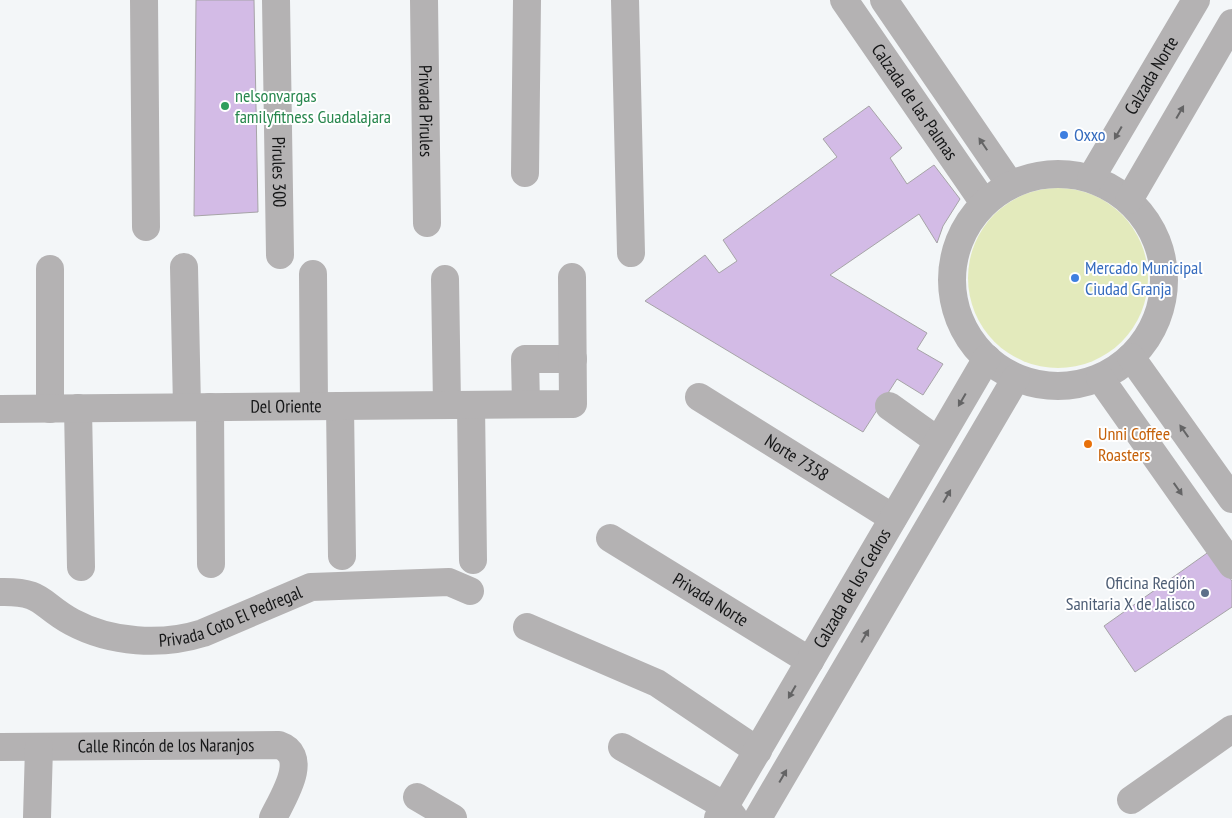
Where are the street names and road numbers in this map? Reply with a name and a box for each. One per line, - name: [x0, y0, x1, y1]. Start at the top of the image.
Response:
- street label: Calzada Norte: [1119, 32, 1183, 119]
- street label: Calzada de las Palmas: [867, 39, 963, 164]
- street label: Privada Pirules: [414, 65, 438, 157]
- street label: Pirules 300: [267, 136, 291, 207]
- street label: Del Oriente: [250, 394, 322, 418]
- street label: Norte 7358: [760, 429, 833, 486]
- street label: Calzada de los Cedros: [808, 524, 896, 652]
- street label: Privada Norte: [669, 567, 753, 631]
- street label: Privada Coto El Pedregal: [158, 580, 306, 652]
- street label: Calle Rincón de los Naranjos: [78, 733, 254, 757]

